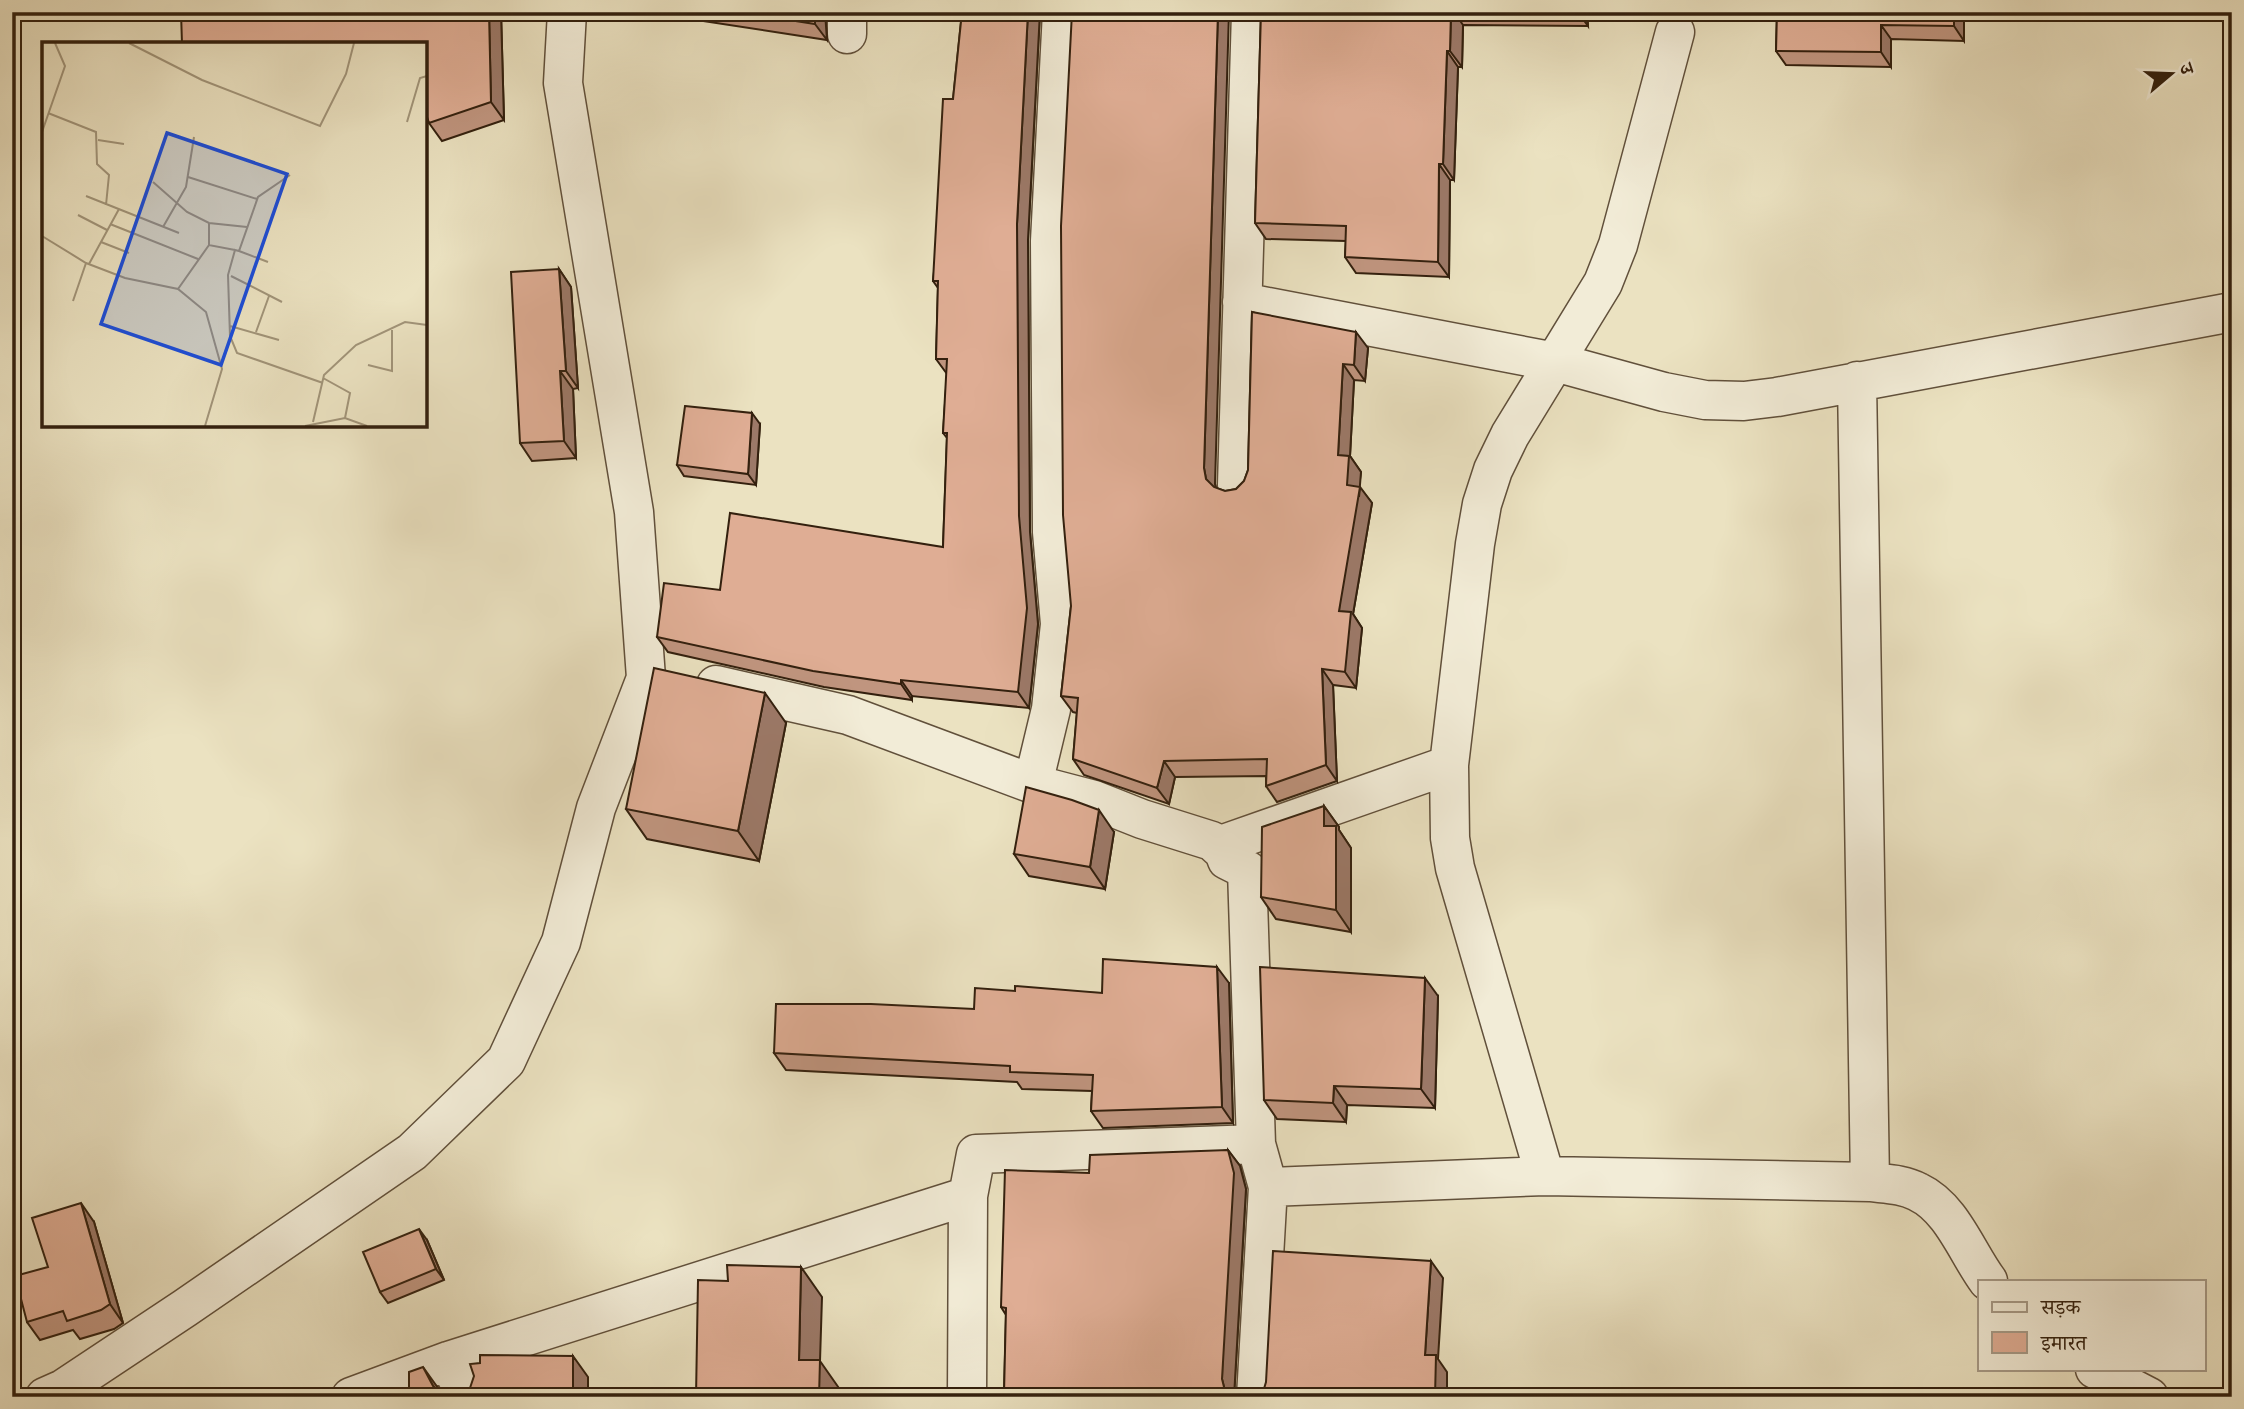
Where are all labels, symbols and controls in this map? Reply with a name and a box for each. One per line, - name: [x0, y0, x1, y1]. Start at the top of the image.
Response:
- north arrow: [2136, 38, 2206, 108]
- inset map: [42, 42, 427, 427]
- text: उ: [2174, 59, 2199, 78]
- legend: [1978, 1280, 2206, 1370]
- text: सड़क: [2040, 1295, 2081, 1319]
- text: इमारत: [2040, 1331, 2088, 1355]

